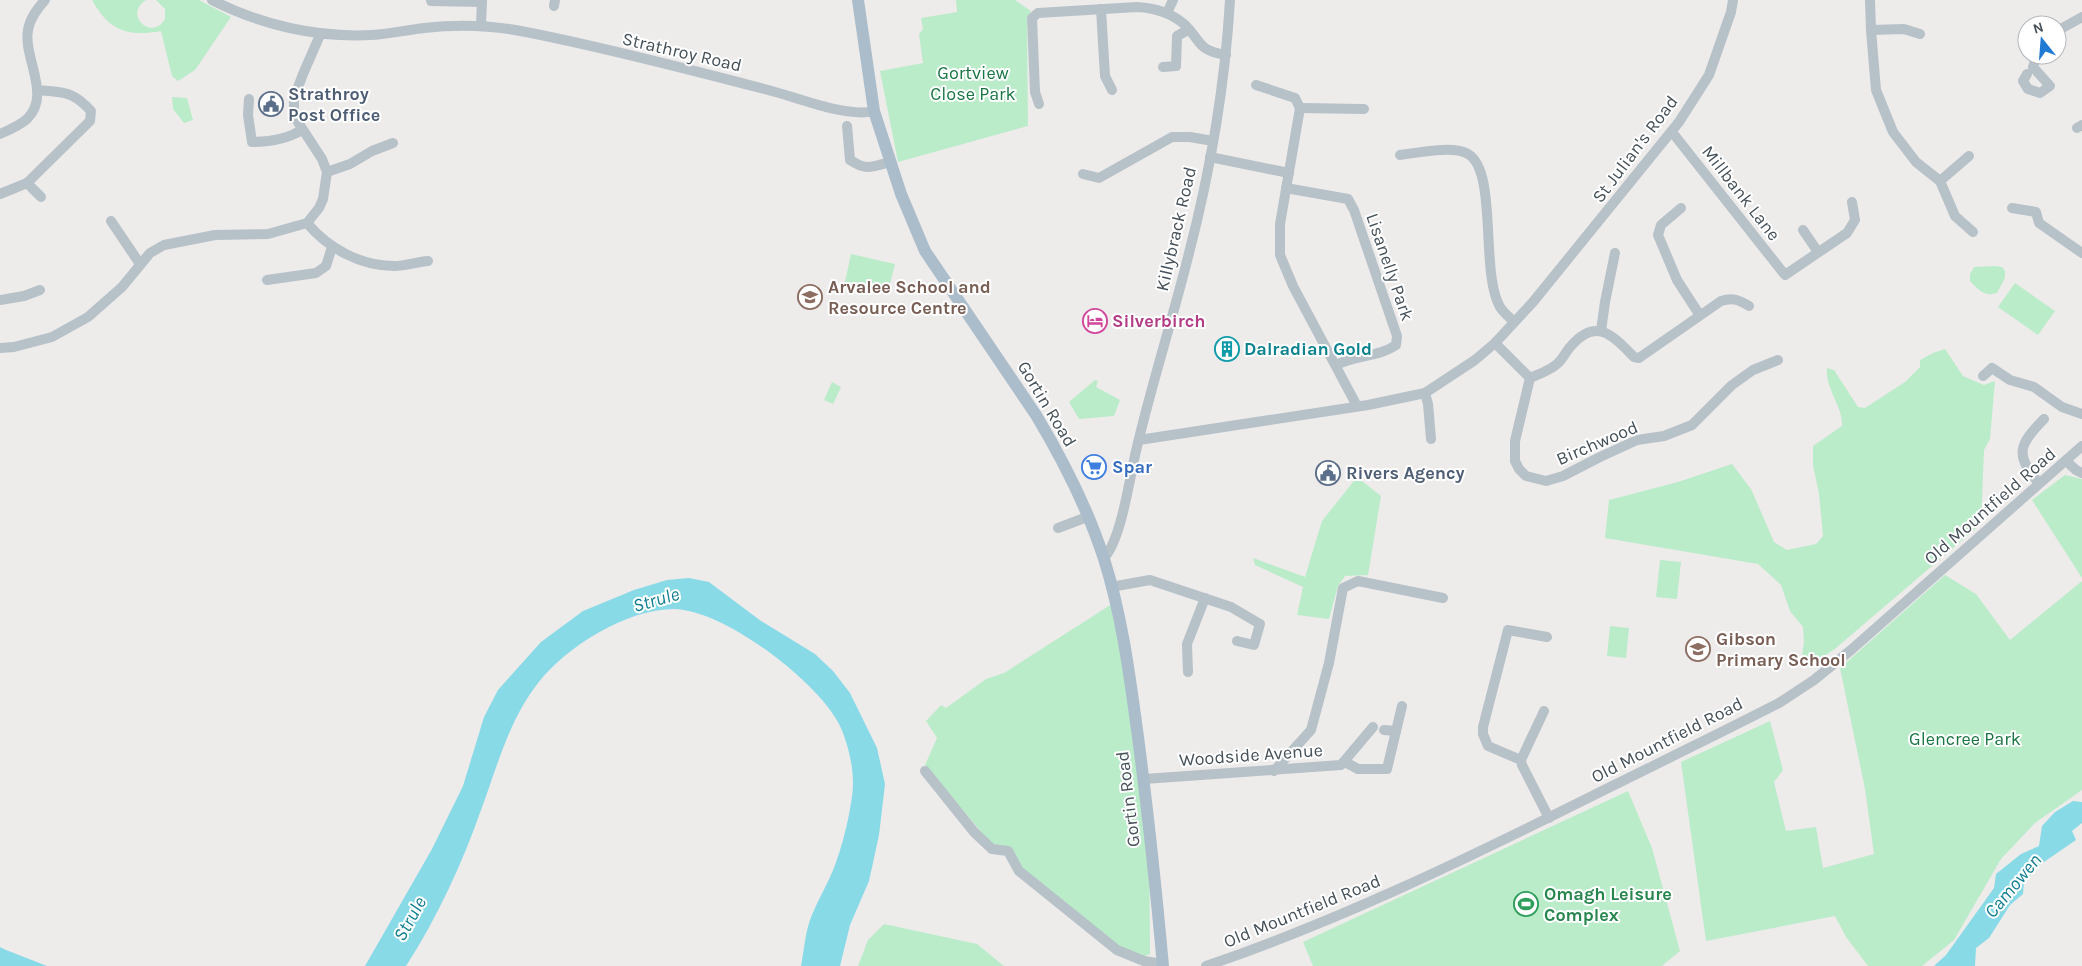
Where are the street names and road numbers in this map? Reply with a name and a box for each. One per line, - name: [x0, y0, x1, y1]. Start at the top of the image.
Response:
- street label: Strathroy Road: [620, 28, 744, 76]
- street label: St Julian's Road: [1587, 91, 1683, 207]
- street label: Millbank Lane: [1697, 141, 1785, 245]
- street label: Killybrack Road: [1151, 165, 1201, 293]
- street label: Lisanelly Park: [1361, 210, 1419, 324]
- street label: Gortin Road: [1013, 357, 1081, 451]
- street label: Birchwood: [1553, 416, 1641, 470]
- street label: Old Mountfield Road: [1920, 443, 2060, 569]
- street label: Old Mountfield Road: [1587, 692, 1747, 788]
- street label: Woodside Avenue: [1178, 739, 1324, 771]
- street label: Gortin Road: [1111, 750, 1145, 848]
- street label: Old Mountfield Road: [1220, 869, 1384, 953]

